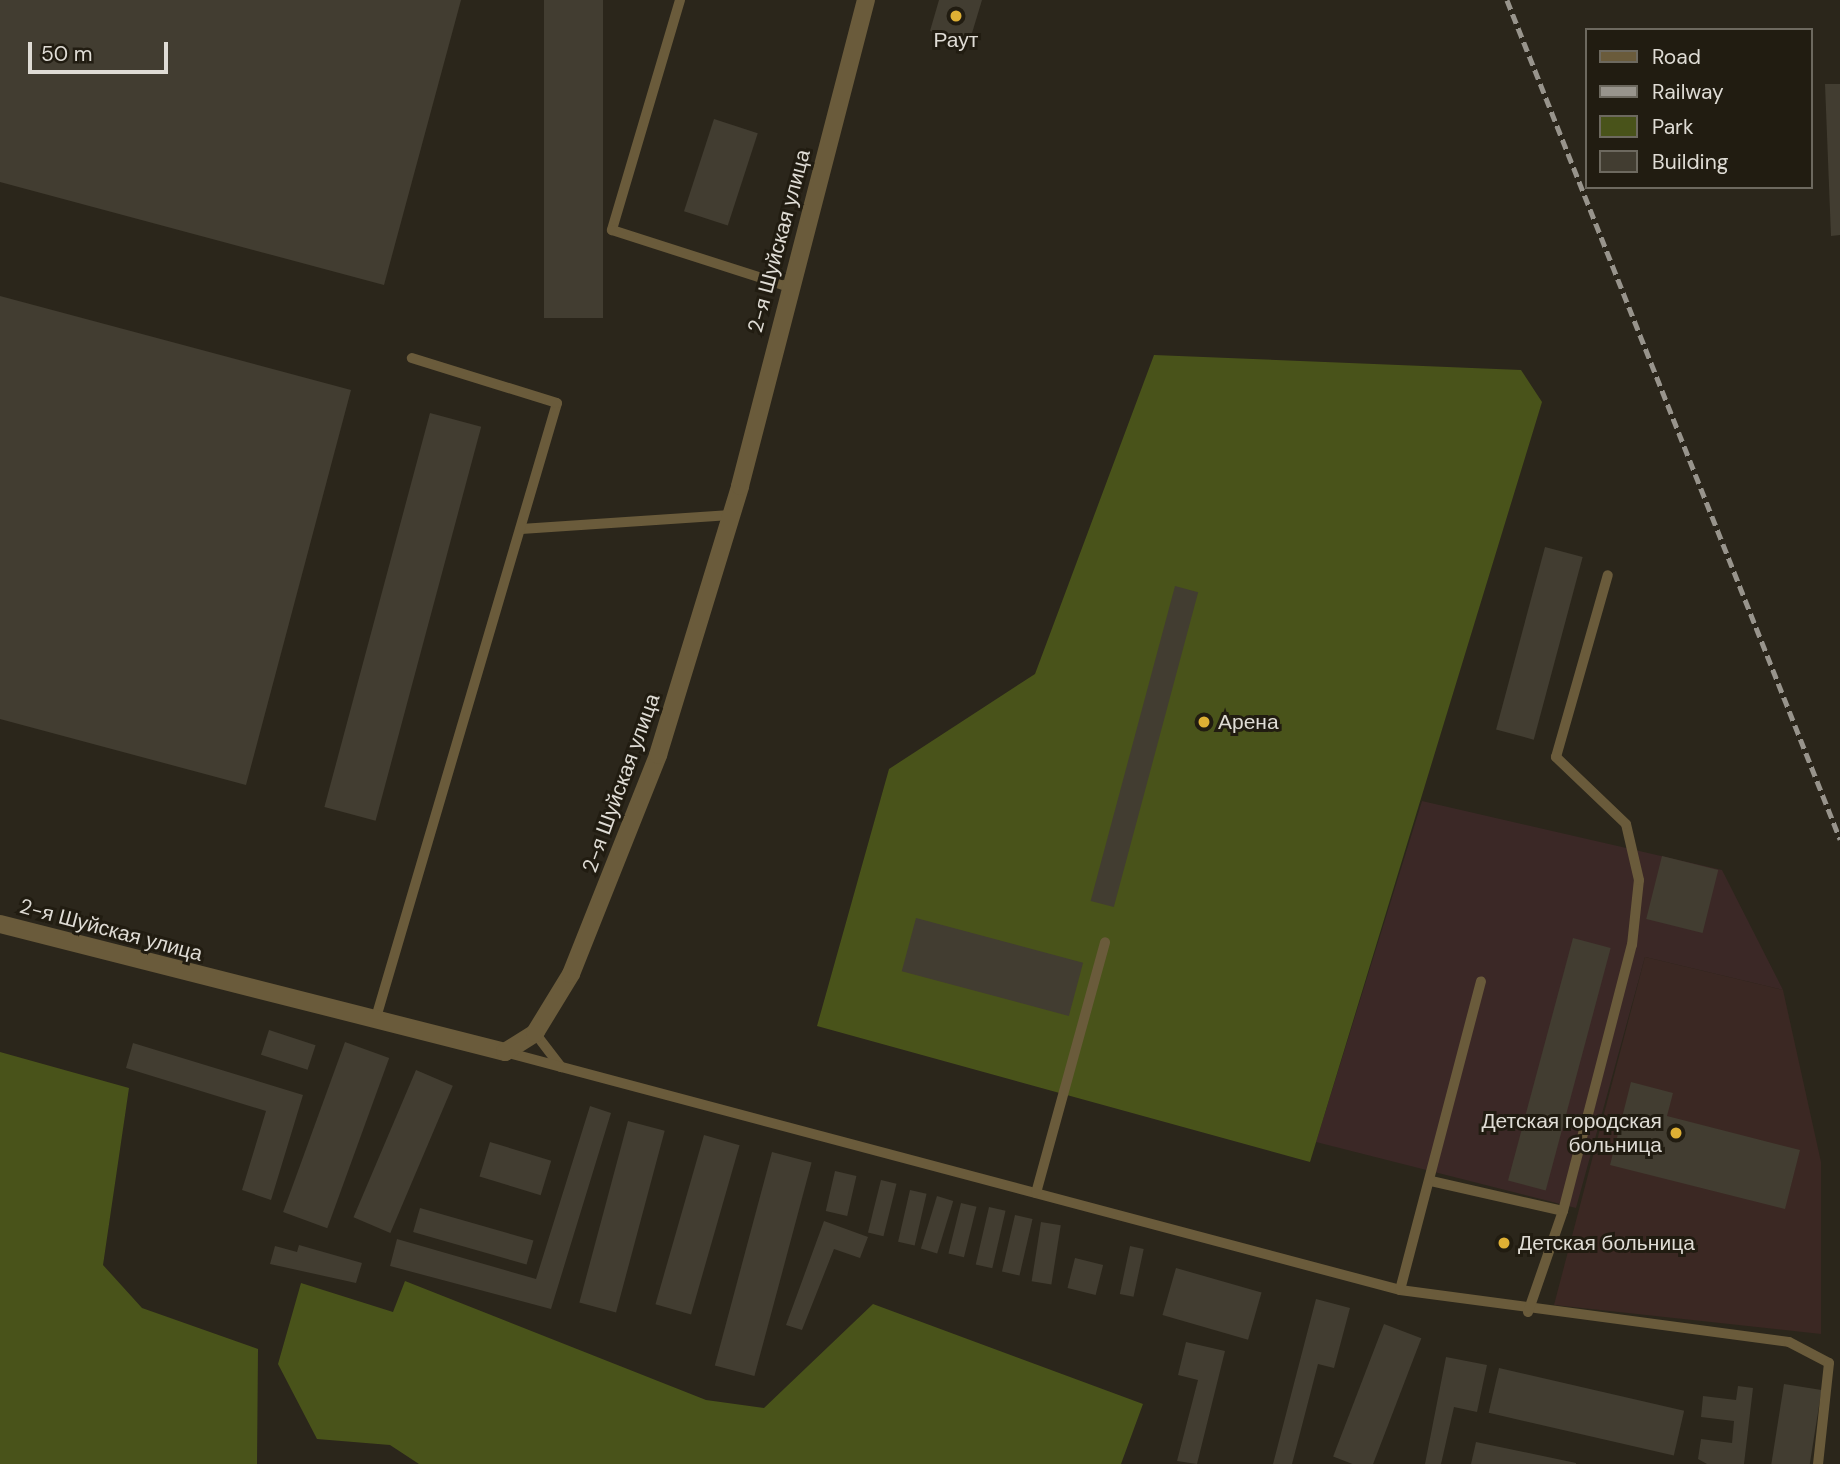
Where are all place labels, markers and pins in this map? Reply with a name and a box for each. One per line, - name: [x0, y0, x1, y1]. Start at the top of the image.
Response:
- marker: Раут: [948, 8, 964, 24]
- place label: Раут: [934, 27, 978, 53]
- place label: Арена: [1218, 709, 1279, 735]
- marker: Арена: [1196, 714, 1212, 730]
- place label: Детская городская больница: [1481, 1108, 1662, 1158]
- marker: Детская городская больница: [1668, 1125, 1684, 1141]
- place label: Детская больница: [1518, 1230, 1695, 1256]
- marker: Детская больница: [1496, 1235, 1512, 1251]

